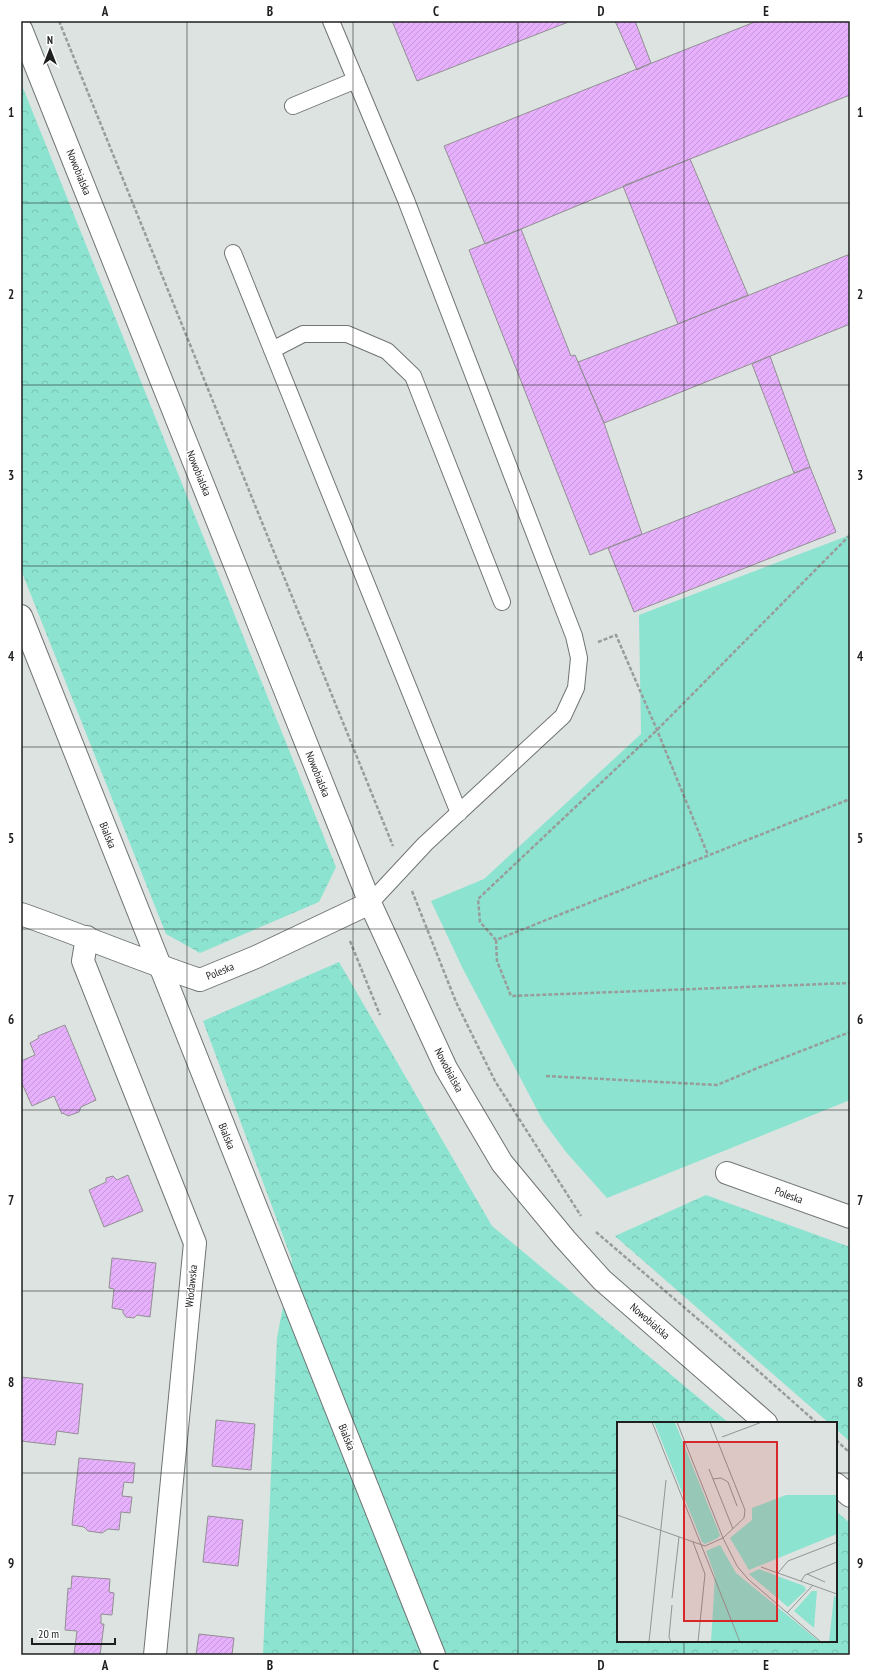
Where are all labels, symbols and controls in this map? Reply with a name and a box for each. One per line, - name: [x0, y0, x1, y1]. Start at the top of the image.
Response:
- text: A: [101, 3, 109, 20]
- text: B: [267, 3, 273, 20]
- text: C: [433, 3, 439, 20]
- text: D: [598, 3, 605, 20]
- text: E: [763, 3, 769, 20]
- north arrow: [30, 30, 70, 70]
- text: N: [47, 33, 53, 47]
- text: 1: [8, 104, 14, 121]
- text: 1: [857, 104, 863, 121]
- street label: Nowobialska: [63, 147, 95, 197]
- text: 2: [8, 286, 14, 303]
- text: 2: [857, 286, 863, 303]
- street label: Nowobialska: [183, 448, 215, 498]
- text: 3: [8, 467, 14, 484]
- text: 3: [857, 467, 863, 484]
- text: 4: [8, 648, 15, 665]
- text: 4: [857, 648, 864, 665]
- street label: Nowobialska: [302, 749, 334, 799]
- street label: Bialska: [96, 820, 120, 850]
- text: 5: [8, 830, 14, 847]
- text: 5: [857, 830, 863, 847]
- street label: Poleska: [204, 959, 236, 983]
- text: 6: [8, 1011, 14, 1028]
- text: 6: [857, 1011, 863, 1028]
- street label: Nowobialska: [431, 1045, 467, 1095]
- street label: Bialska: [215, 1121, 239, 1151]
- street label: Poleska: [773, 1183, 805, 1207]
- text: 7: [8, 1192, 14, 1209]
- text: 7: [857, 1192, 863, 1209]
- street label: Włodawska: [182, 1264, 200, 1308]
- street label: Nowobialska: [627, 1300, 673, 1342]
- text: 8: [8, 1374, 14, 1391]
- text: 8: [857, 1374, 863, 1391]
- street label: Bialska: [335, 1422, 359, 1452]
- inset map: [617, 1422, 837, 1642]
- text: 9: [8, 1555, 14, 1572]
- text: 9: [857, 1555, 863, 1572]
- scale bar: [32, 1620, 115, 1646]
- text: 20 m: [38, 1626, 59, 1641]
- text: A: [101, 1657, 109, 1674]
- text: B: [267, 1657, 273, 1674]
- text: C: [433, 1657, 439, 1674]
- text: D: [598, 1657, 605, 1674]
- text: E: [763, 1657, 769, 1674]

